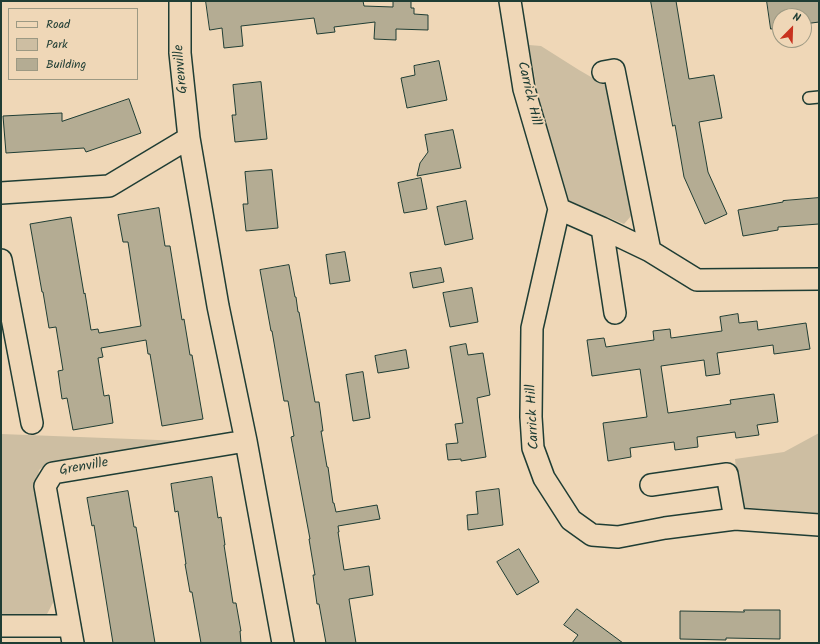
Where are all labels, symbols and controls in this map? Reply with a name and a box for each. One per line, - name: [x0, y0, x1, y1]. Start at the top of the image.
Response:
- legend: [8, 8, 138, 80]
- north arrow: [772, 8, 812, 48]
- text: N: [790, 8, 803, 28]
- text: Road: [46, 15, 70, 34]
- text: Park: [46, 35, 68, 54]
- street label: Grenville: [171, 44, 193, 94]
- text: Building: [46, 55, 86, 74]
- street label: Carrick Hill: [512, 60, 544, 128]
- street label: Carrick Hill: [524, 384, 544, 450]
- street label: Grenville: [58, 455, 110, 481]

